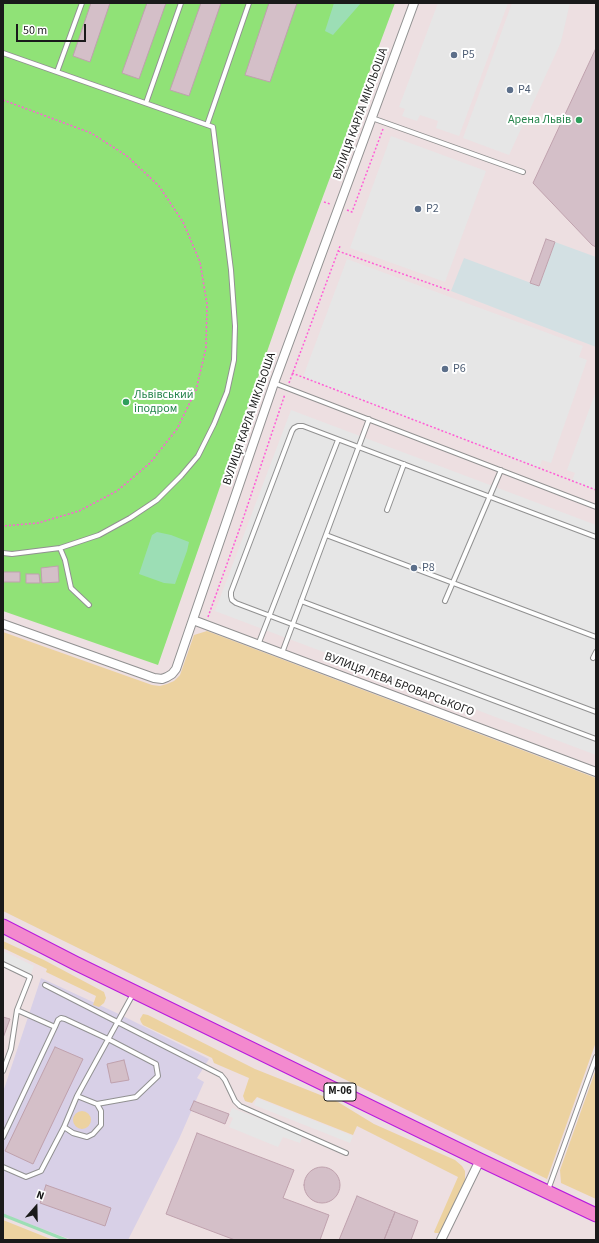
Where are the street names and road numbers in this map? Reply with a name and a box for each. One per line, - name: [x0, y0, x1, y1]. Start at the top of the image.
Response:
- street label: ВУЛИЦЯ КАРЛА МІКЛЬОША: [330, 46, 392, 182]
- street label: ВУЛИЦЯ КАРЛА МІКЛЬОША: [221, 351, 279, 487]
- street label: ВУЛИЦЯ ЛЕВА БРОВАРСЬКОГО: [322, 650, 476, 720]
- road number: М-06: [324, 1083, 356, 1101]

